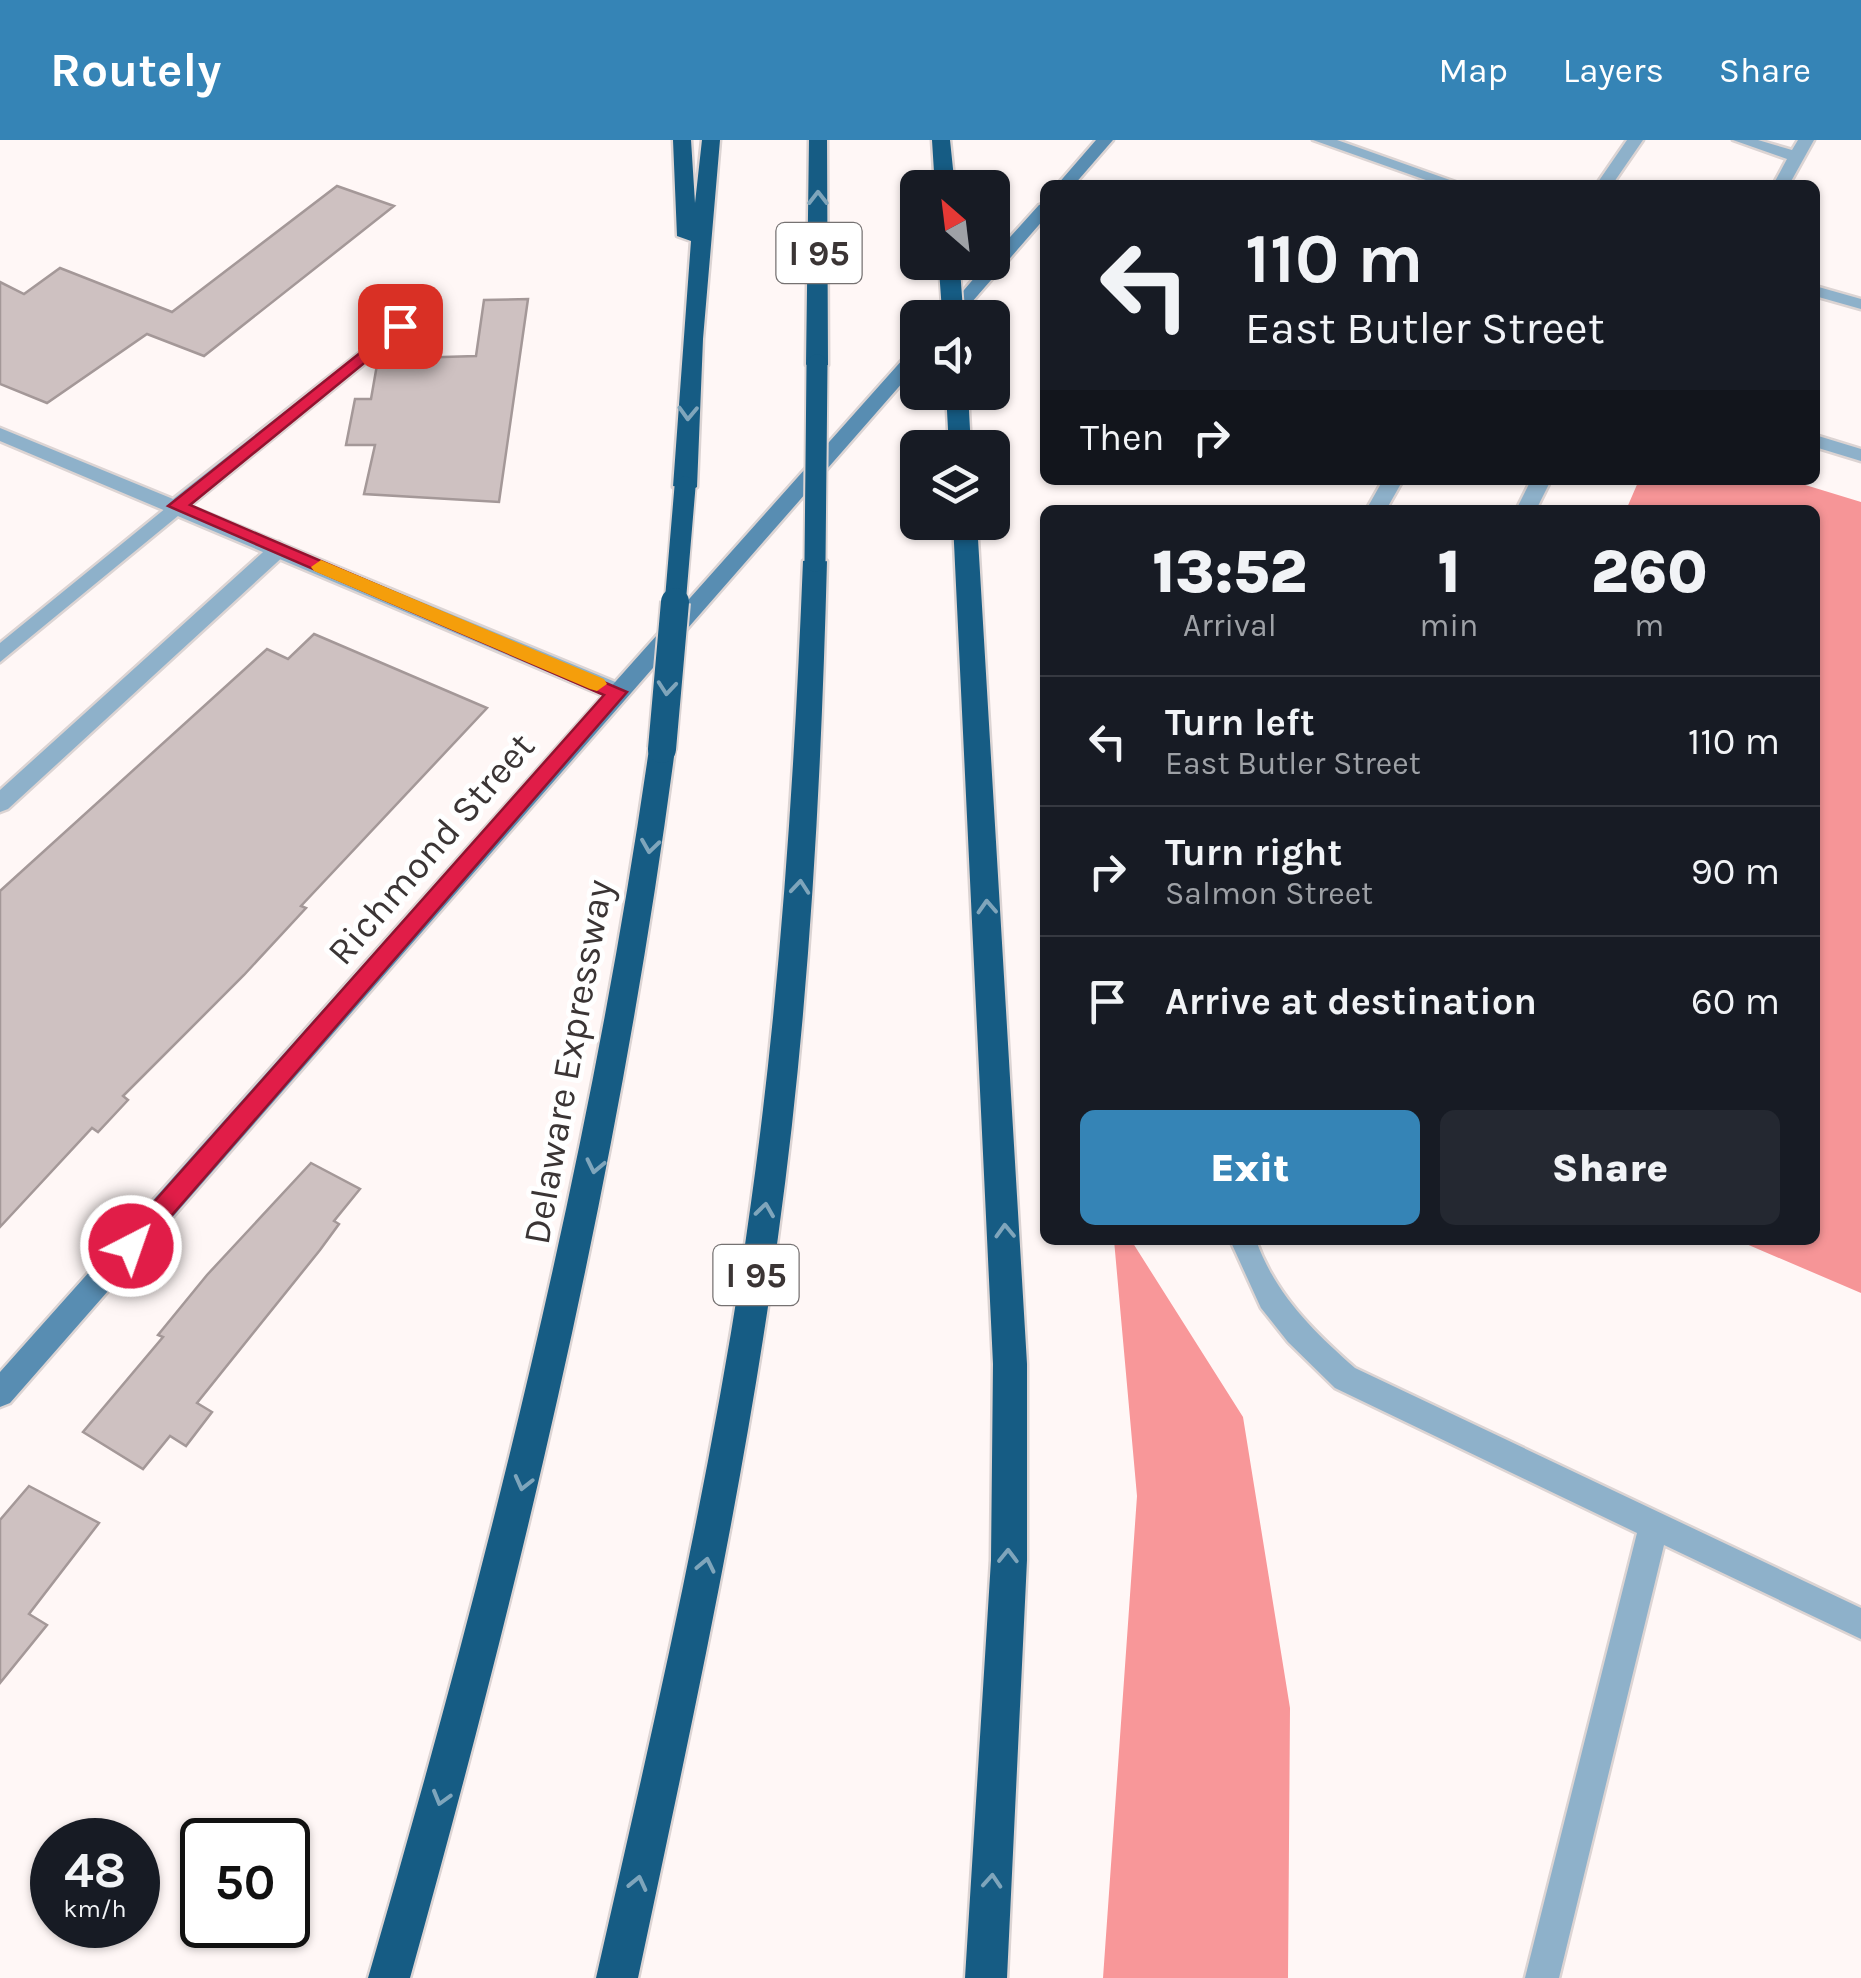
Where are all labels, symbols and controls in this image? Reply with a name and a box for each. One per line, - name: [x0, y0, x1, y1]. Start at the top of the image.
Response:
- text: Routely: [50, 42, 221, 98]
- text: Map: [1438, 50, 1508, 91]
- text: Layers: [1563, 50, 1664, 91]
- text: Share: [1719, 50, 1811, 91]
- north arrow: [900, 170, 1010, 280]
- map controls: [900, 170, 1010, 540]
- one-way arrow: [807, 189, 829, 204]
- text: 110 m: [1245, 218, 1423, 300]
- icon: left: [1080, 220, 1210, 350]
- road number: I 95: [776, 223, 862, 283]
- pin: [358, 284, 443, 369]
- icon: arrive: [373, 299, 428, 354]
- button: sound: [900, 300, 1010, 410]
- text: East Butler Street: [1245, 302, 1605, 354]
- one-way arrow: [678, 405, 699, 421]
- icon: right: [1184, 410, 1239, 465]
- text: Then: [1080, 415, 1164, 460]
- button: layers: [900, 430, 1010, 540]
- text: 13:52: [1152, 537, 1307, 607]
- text: 1: [1437, 537, 1461, 607]
- text: 260: [1591, 537, 1708, 607]
- text: Arrival: [1183, 607, 1277, 644]
- text: min: [1420, 607, 1478, 644]
- text: m: [1634, 607, 1664, 644]
- one-way arrow: [657, 681, 679, 697]
- text: Turn left: [1165, 700, 1315, 745]
- icon: left: [1080, 714, 1135, 769]
- text: 110 m: [1688, 719, 1780, 764]
- street label: Richmond Street: [318, 724, 544, 974]
- text: East Butler Street: [1165, 745, 1421, 782]
- text: Turn right: [1165, 830, 1342, 875]
- one-way arrow: [640, 838, 661, 855]
- icon: right: [1080, 844, 1135, 899]
- text: 90 m: [1691, 849, 1780, 894]
- text: Salmon Street: [1165, 875, 1373, 912]
- street label: Delaware Expressway: [514, 876, 622, 1248]
- one-way arrow: [789, 879, 811, 895]
- one-way arrow: [977, 898, 999, 914]
- icon: arrive: [1080, 974, 1135, 1029]
- text: Arrive at destination: [1165, 979, 1537, 1024]
- text: 60 m: [1691, 979, 1780, 1024]
- button: Exit: [1080, 1110, 1420, 1225]
- button: Share: [1440, 1110, 1780, 1225]
- one-way arrow: [586, 1158, 607, 1175]
- position arrow: [79, 1194, 183, 1298]
- one-way arrow: [753, 1202, 774, 1218]
- one-way arrow: [995, 1223, 1016, 1239]
- road number: I 95: [714, 1245, 798, 1305]
- one-way arrow: [514, 1474, 535, 1491]
- one-way arrow: [998, 1548, 1019, 1564]
- one-way arrow: [694, 1557, 715, 1574]
- one-way arrow: [432, 1789, 453, 1806]
- speed limit sign: 50: [180, 1818, 310, 1948]
- text: 48: [64, 1841, 126, 1900]
- one-way arrow: [981, 1872, 1003, 1888]
- one-way arrow: [626, 1875, 647, 1892]
- text: km/h: [63, 1894, 127, 1923]

